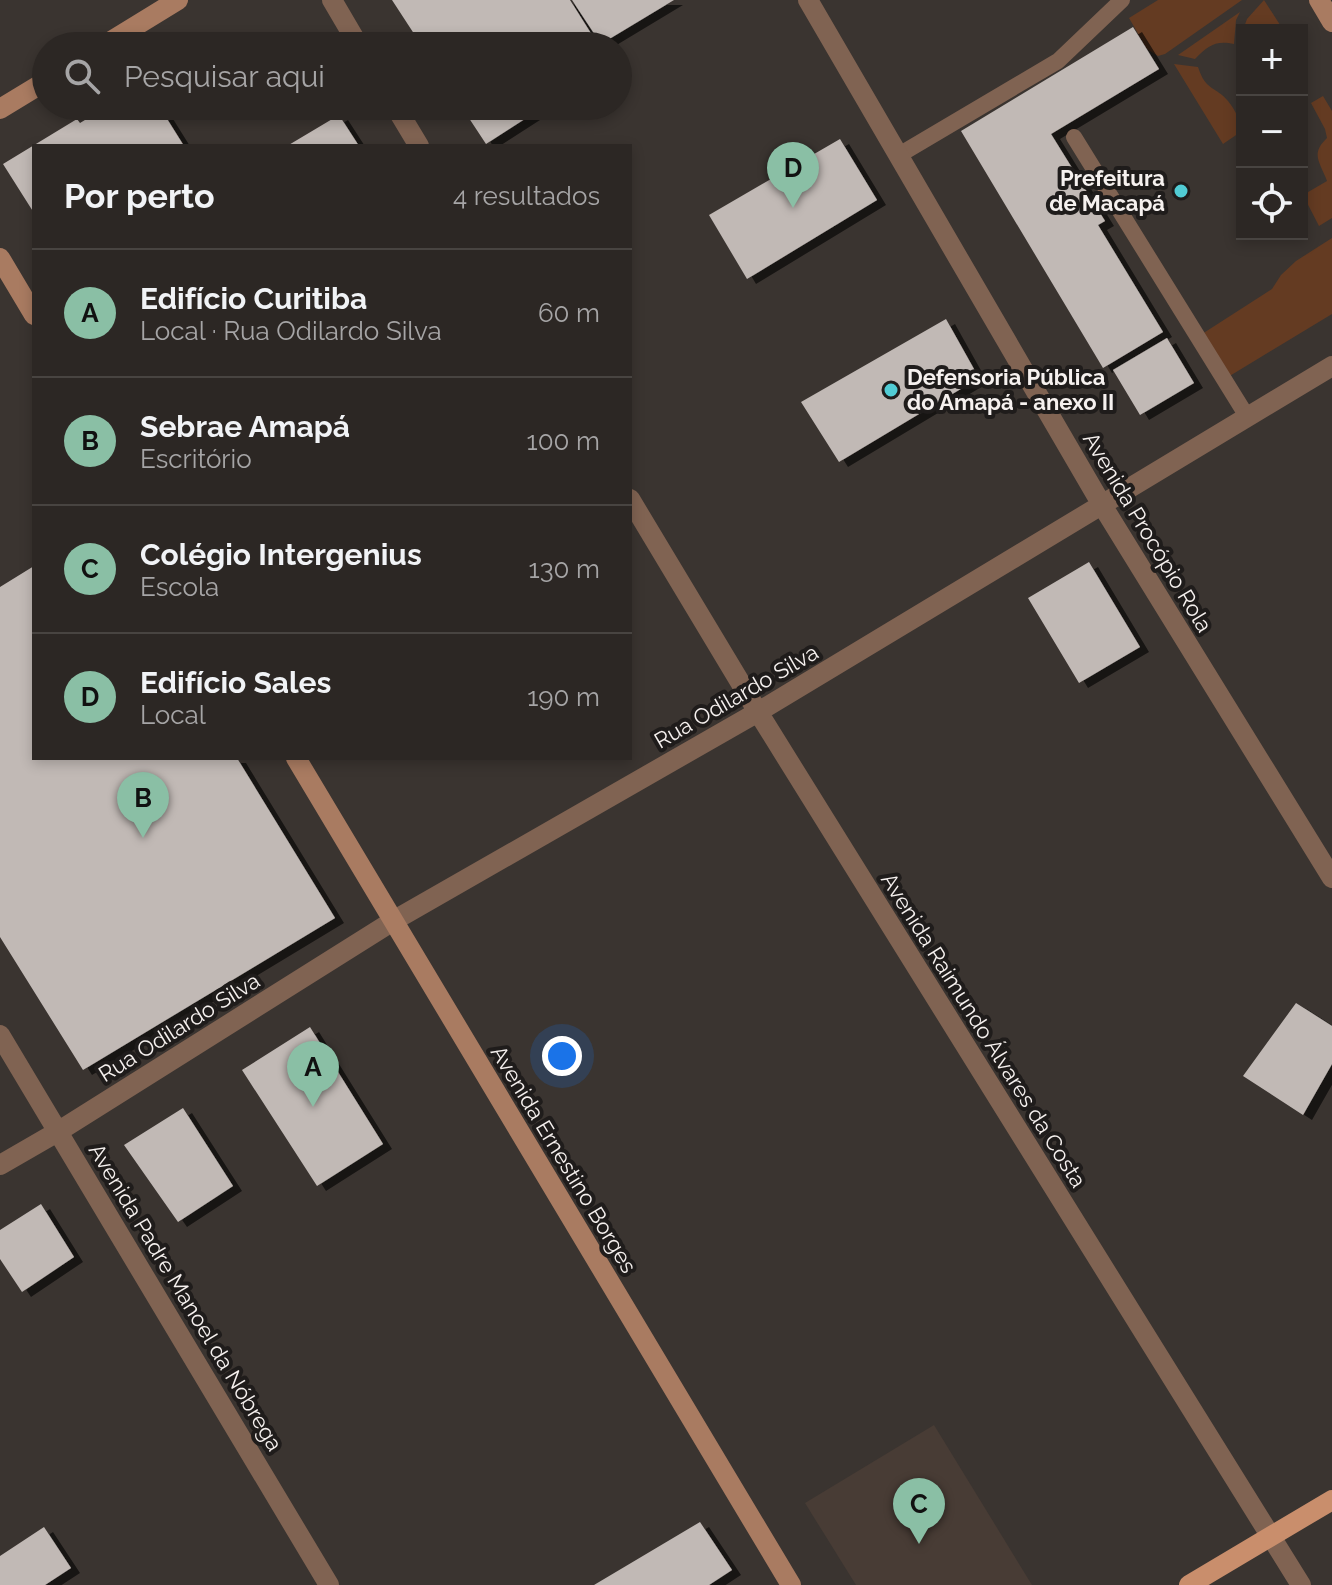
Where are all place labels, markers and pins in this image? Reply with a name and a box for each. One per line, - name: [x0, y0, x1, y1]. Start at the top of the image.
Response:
- pin: D: [767, 142, 819, 208]
- place label: Prefeitura de Macapá: [1049, 165, 1165, 216]
- marker: Prefeitura de Macapá: [1172, 182, 1190, 200]
- place label: Defensoria Pública do Amapá - anexo II: [907, 364, 1114, 415]
- marker: Defensoria Pública do Amapá - anexo II: [882, 381, 900, 399]
- pin: B: [117, 772, 169, 838]
- pin: A: [287, 1041, 339, 1107]
- pin: C: [893, 1478, 945, 1544]

